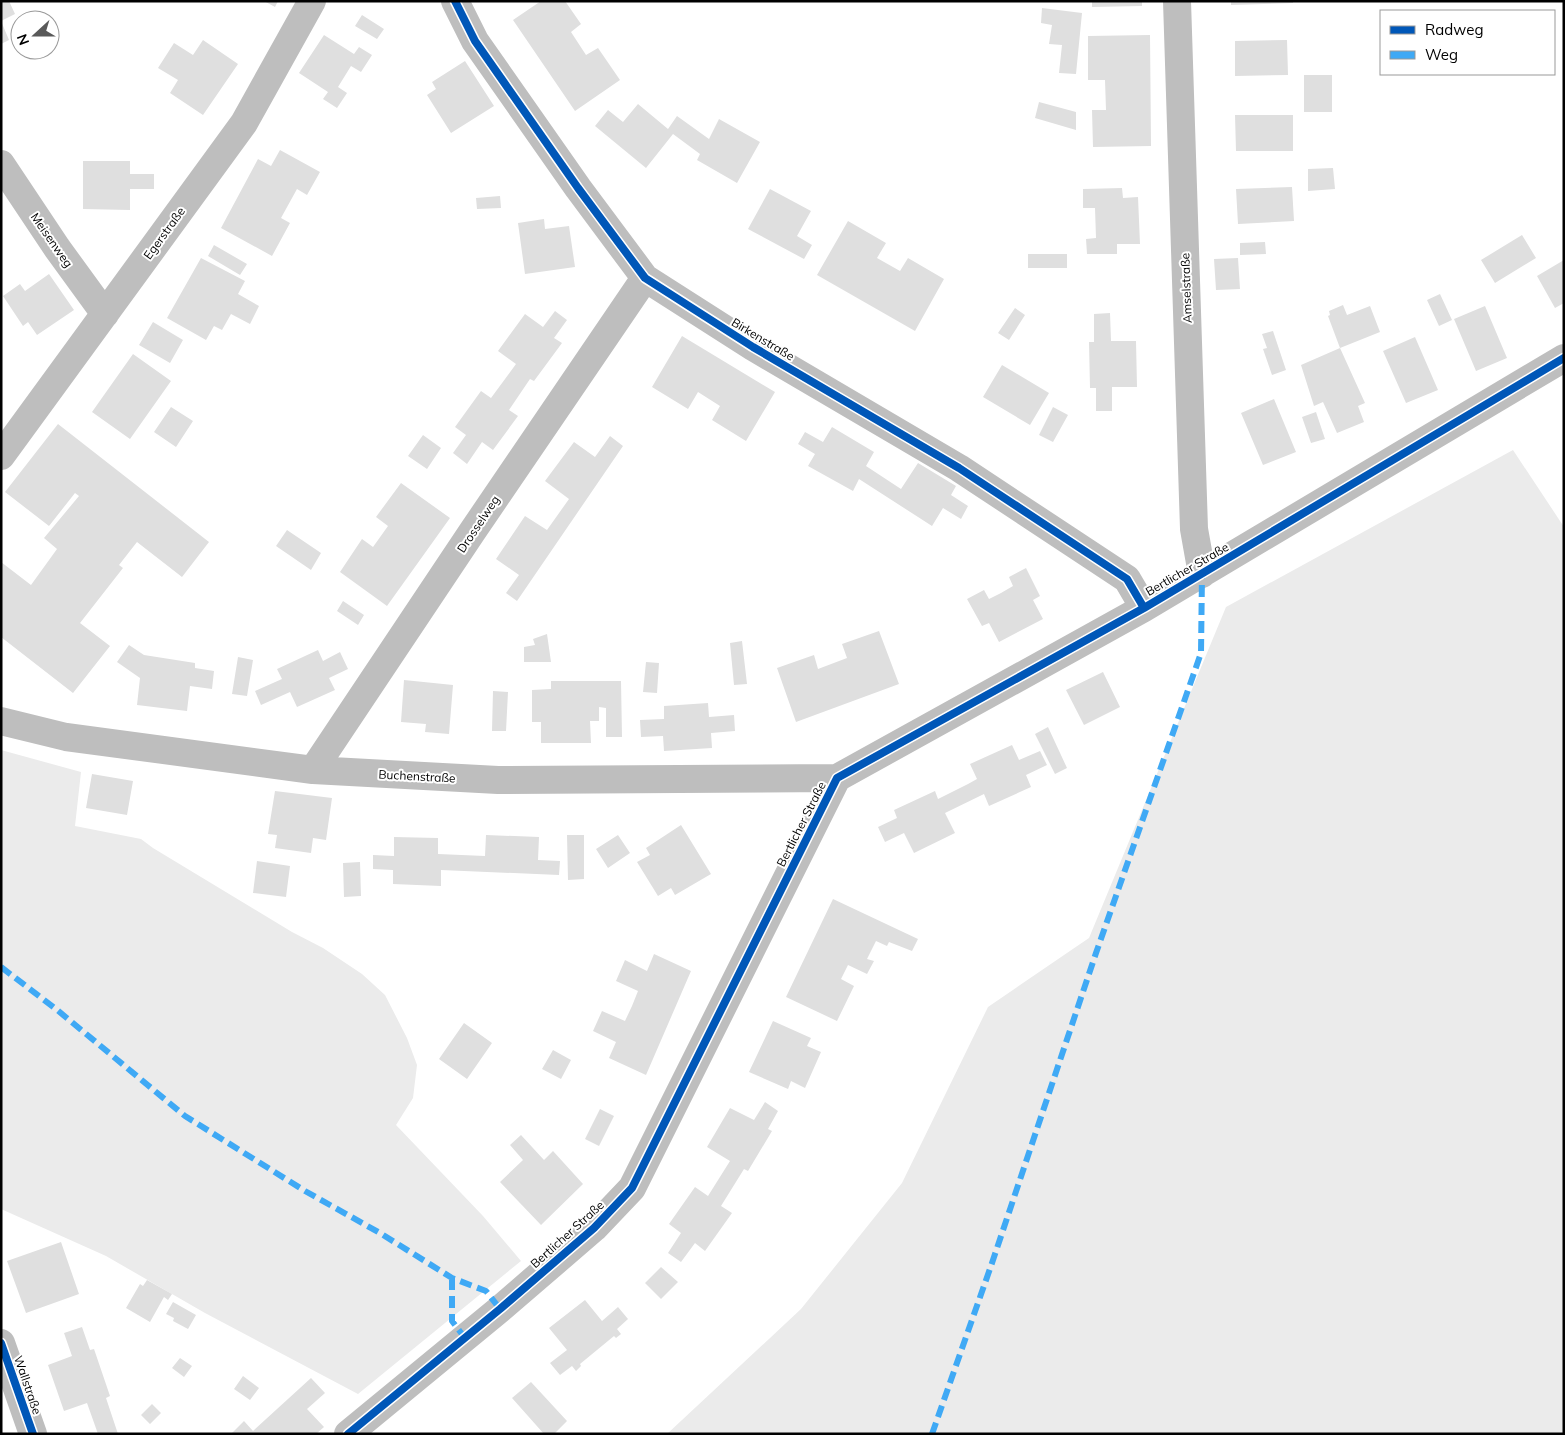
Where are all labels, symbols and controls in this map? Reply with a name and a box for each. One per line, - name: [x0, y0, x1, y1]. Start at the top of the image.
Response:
- north arrow: [10, 10, 60, 60]
- legend: [1380, 10, 1555, 75]
- text: Radweg: [1425, 20, 1483, 39]
- text: N: [13, 31, 33, 48]
- text: Weg: [1425, 45, 1458, 64]
- street label: Egerstraße: [140, 204, 188, 262]
- street label: Meisenweg: [28, 210, 76, 270]
- street label: Amselstraße: [1177, 253, 1195, 323]
- street label: Birkenstraße: [729, 314, 797, 364]
- street label: Drosselweg: [453, 493, 503, 555]
- street label: Bertlicher Straße: [1143, 539, 1231, 599]
- street label: Buchenstraße: [378, 766, 456, 786]
- street label: Bertlicher Straße: [773, 779, 829, 869]
- street label: Bertlicher Straße: [527, 1197, 607, 1271]
- street label: Wallstraße: [11, 1354, 45, 1416]

